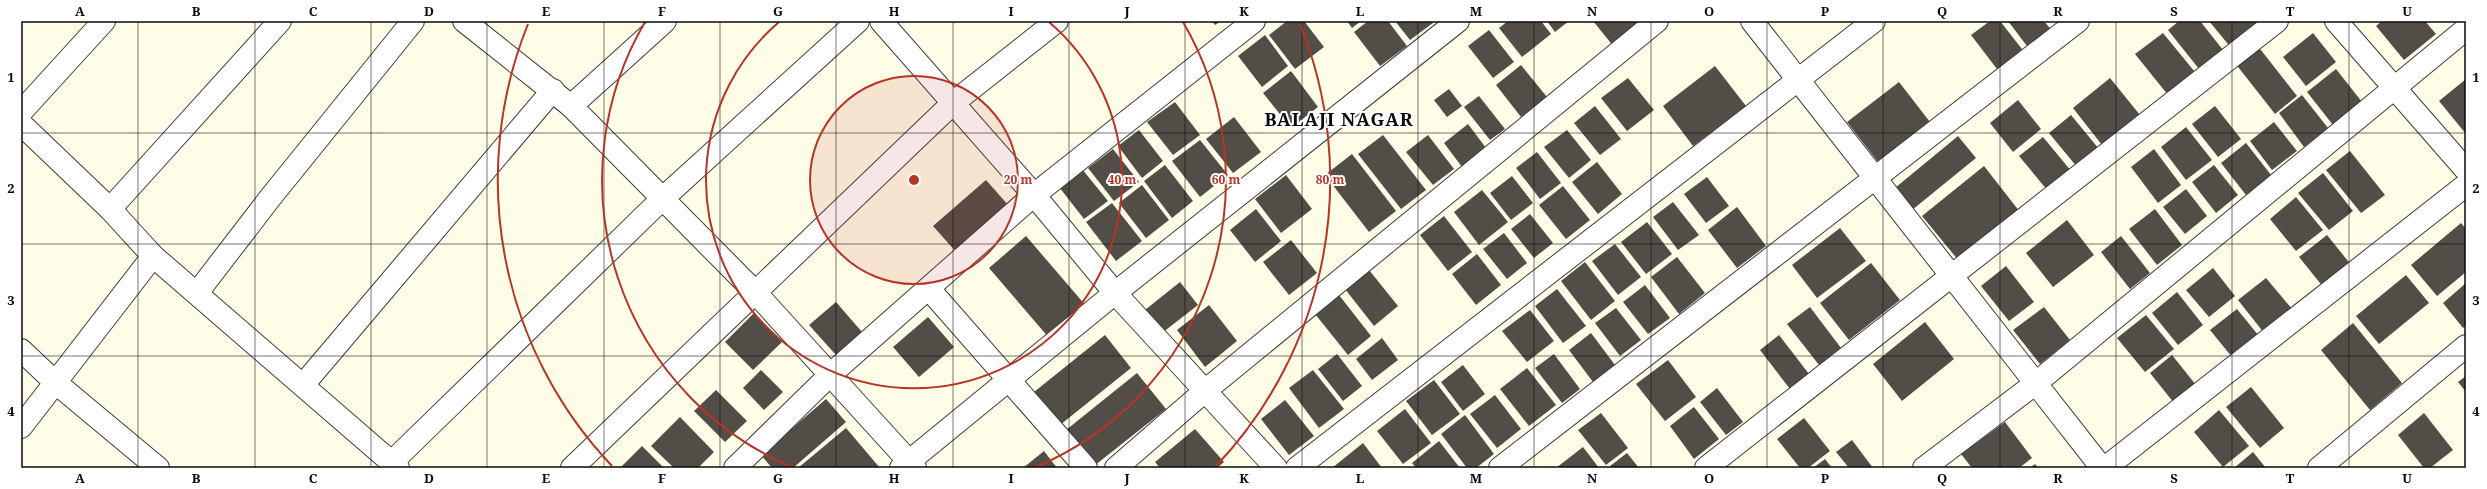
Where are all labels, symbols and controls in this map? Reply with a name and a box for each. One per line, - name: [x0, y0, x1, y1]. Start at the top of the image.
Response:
- text: A: [75, 2, 85, 20]
- text: B: [192, 2, 201, 20]
- text: C: [309, 2, 318, 20]
- text: D: [424, 2, 434, 20]
- text: E: [542, 2, 551, 20]
- text: F: [658, 2, 666, 20]
- text: G: [773, 2, 783, 20]
- text: H: [889, 2, 900, 20]
- text: I: [1008, 2, 1014, 20]
- text: J: [1123, 2, 1130, 20]
- text: K: [1239, 2, 1249, 20]
- text: L: [1356, 2, 1365, 20]
- text: M: [1470, 2, 1483, 20]
- text: N: [1587, 2, 1598, 20]
- text: O: [1704, 2, 1714, 20]
- text: P: [1821, 2, 1830, 20]
- text: Q: [1937, 2, 1947, 20]
- text: R: [2053, 2, 2063, 20]
- text: S: [2170, 2, 2178, 20]
- text: T: [2286, 2, 2295, 20]
- text: U: [2402, 2, 2412, 20]
- text: 1: [7, 68, 15, 86]
- text: 1: [2472, 68, 2480, 86]
- district label: BALAJI NAGAR: [1264, 107, 1414, 131]
- text: 20 m: [1004, 171, 1032, 188]
- text: 40 m: [1108, 171, 1136, 188]
- text: 60 m: [1212, 171, 1240, 188]
- text: 80 m: [1316, 171, 1344, 188]
- centre of rings: [907, 173, 921, 187]
- text: 2: [7, 179, 15, 197]
- text: 2: [2472, 179, 2480, 197]
- text: 3: [7, 291, 15, 309]
- text: 3: [2472, 291, 2480, 309]
- text: 4: [7, 402, 15, 420]
- text: 4: [2472, 402, 2480, 420]
- text: A: [75, 469, 85, 487]
- text: B: [192, 469, 201, 487]
- text: C: [309, 469, 318, 487]
- text: D: [424, 469, 434, 487]
- text: E: [542, 469, 551, 487]
- text: F: [658, 469, 666, 487]
- text: G: [773, 469, 783, 487]
- text: H: [889, 469, 900, 487]
- text: I: [1008, 469, 1014, 487]
- text: J: [1123, 469, 1130, 487]
- text: K: [1239, 469, 1249, 487]
- text: L: [1356, 469, 1365, 487]
- text: M: [1470, 469, 1483, 487]
- text: N: [1587, 469, 1598, 487]
- text: O: [1704, 469, 1714, 487]
- text: P: [1821, 469, 1830, 487]
- text: Q: [1937, 469, 1947, 487]
- text: R: [2053, 469, 2063, 487]
- text: S: [2170, 469, 2178, 487]
- text: T: [2286, 469, 2295, 487]
- text: U: [2402, 469, 2412, 487]

